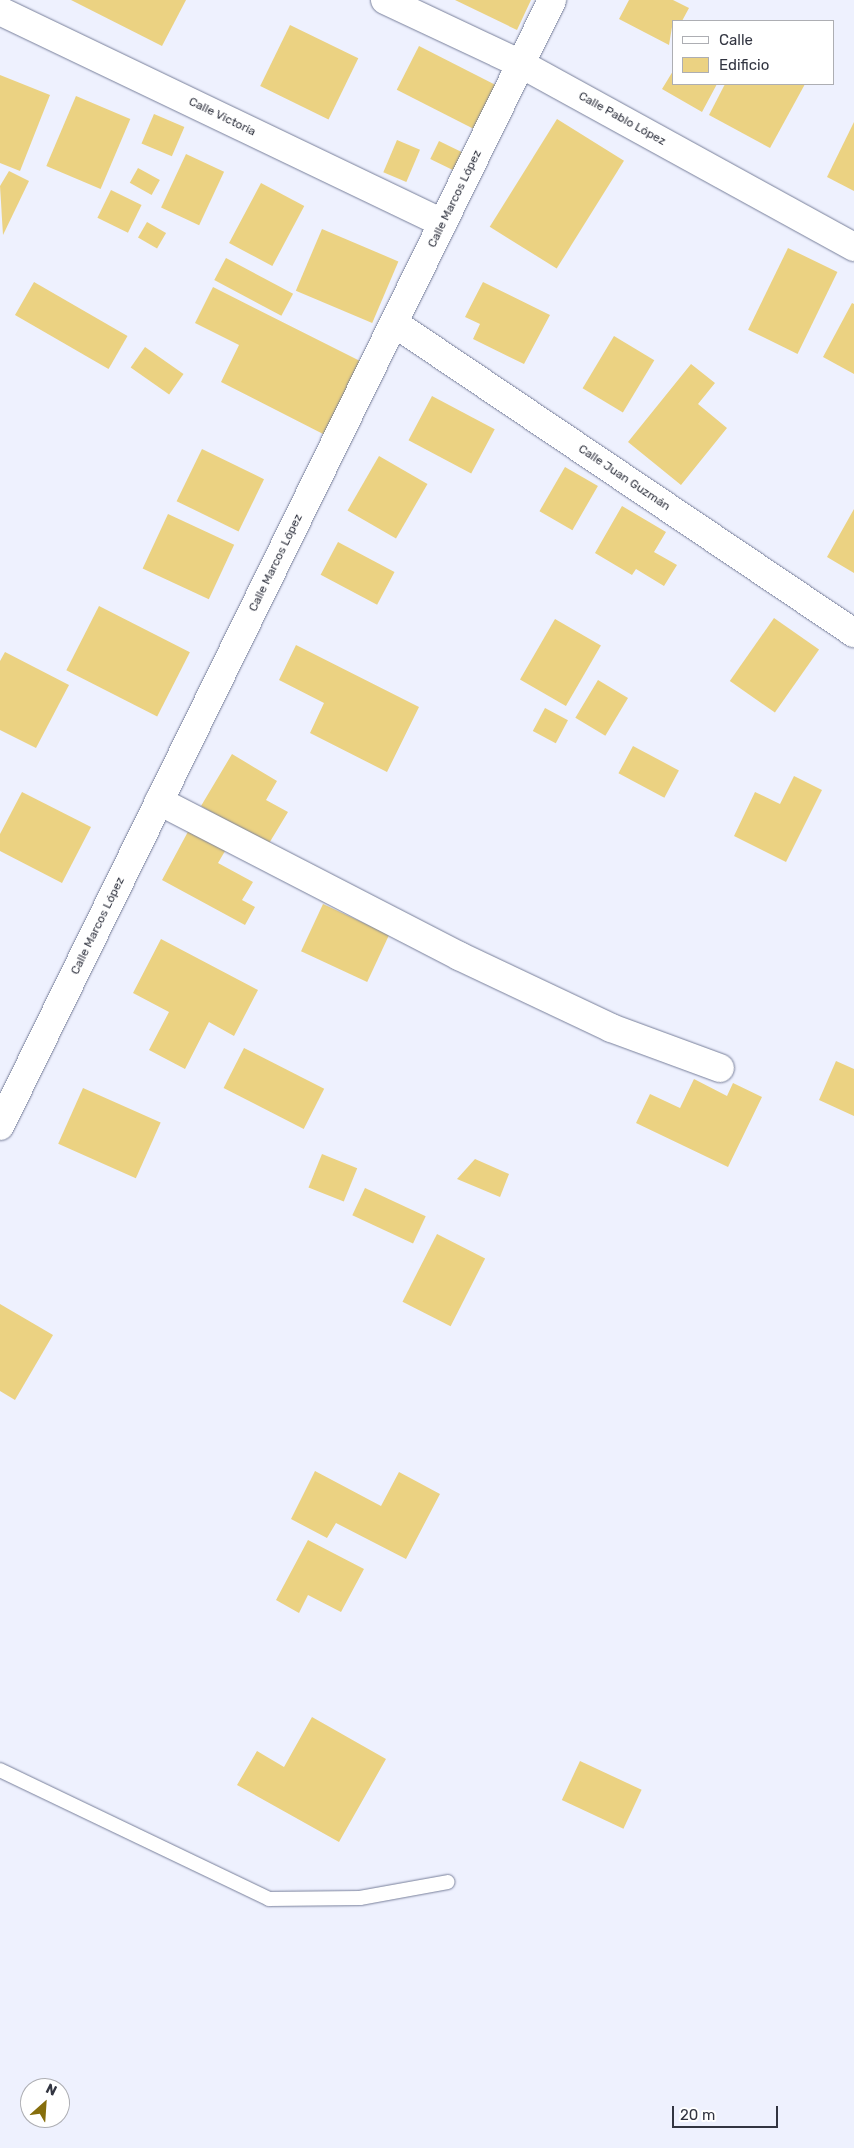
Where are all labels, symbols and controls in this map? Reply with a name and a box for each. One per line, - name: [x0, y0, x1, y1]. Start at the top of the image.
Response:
- legend: [672, 20, 834, 85]
- text: Calle: [719, 31, 753, 49]
- text: Edificio: [719, 56, 769, 74]
- street label: Calle Pablo López: [576, 89, 668, 149]
- street label: Calle Victoria: [186, 95, 258, 139]
- street label: Calle Marcos López: [425, 148, 485, 250]
- street label: Calle Juan Guzmán: [575, 442, 673, 514]
- street label: Calle Marcos López: [246, 512, 306, 614]
- street label: Calle Marcos López: [68, 875, 128, 977]
- north arrow: [20, 2078, 70, 2128]
- text: N: [43, 2080, 60, 2100]
- scale bar: [674, 2096, 780, 2128]
- text: 20 m: [680, 2106, 715, 2124]

